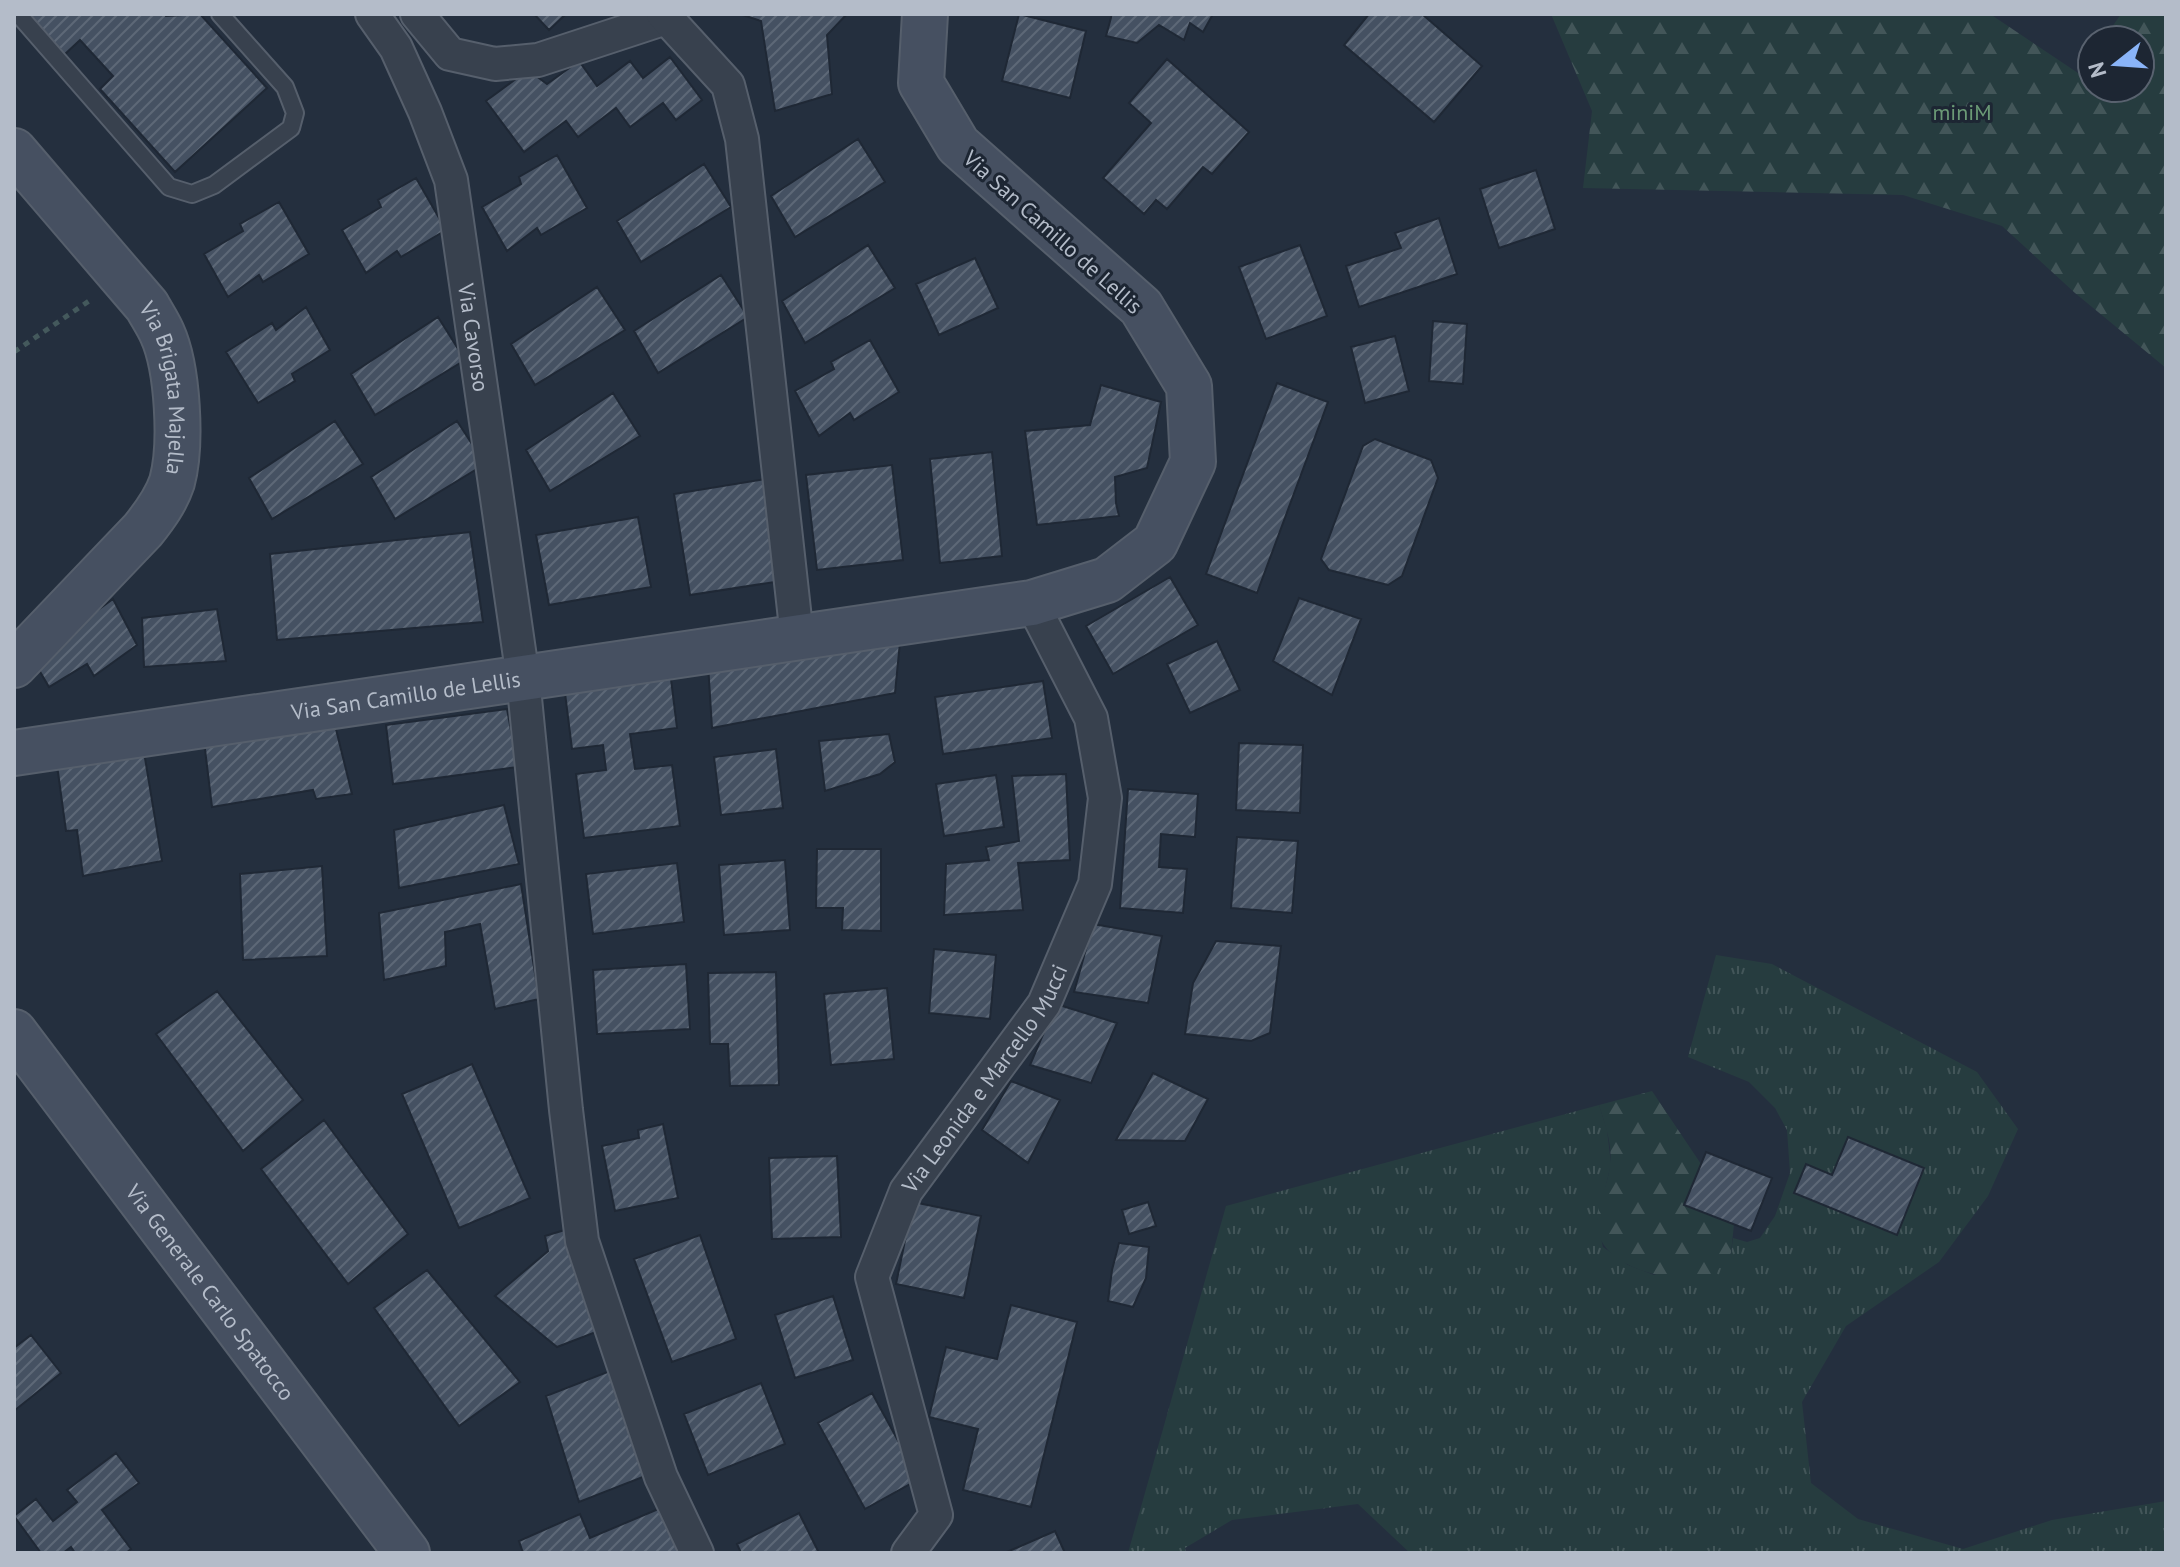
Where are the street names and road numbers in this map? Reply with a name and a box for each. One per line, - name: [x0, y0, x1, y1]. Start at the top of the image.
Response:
- street label: Via San Camillo de Lellis: [957, 144, 1148, 320]
- street label: Via Cavorso: [452, 281, 495, 394]
- street label: Via Brigata Majella: [133, 295, 191, 477]
- street label: Via San Camillo de Lellis: [288, 665, 522, 726]
- street label: Via Leonida e Marcello Mucci: [895, 960, 1073, 1199]
- street label: Via Generale Carlo Spatocco: [119, 1178, 301, 1406]

